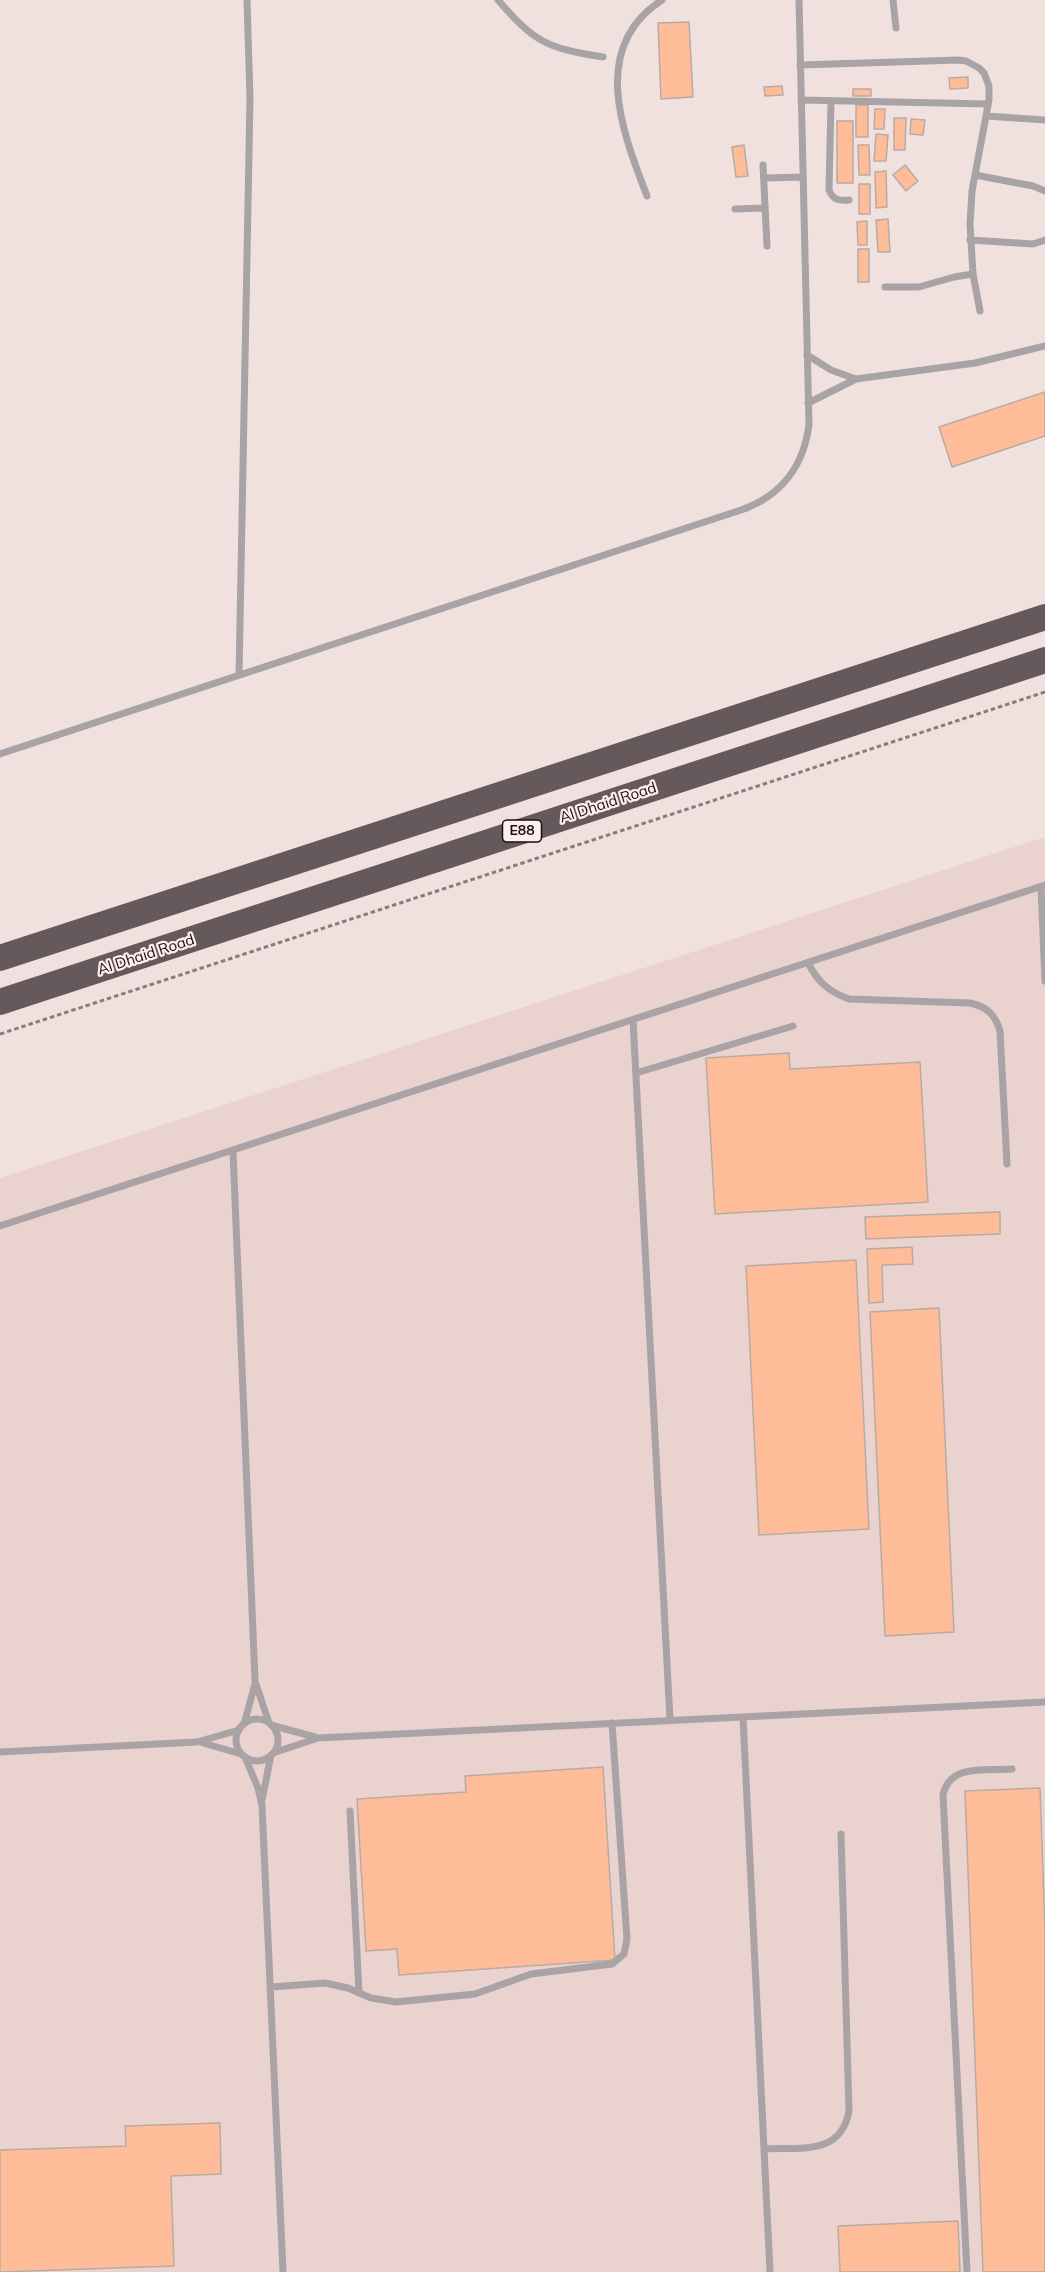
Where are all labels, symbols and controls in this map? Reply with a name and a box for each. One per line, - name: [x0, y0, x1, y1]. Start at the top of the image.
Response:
- street label: Al Dhaid Road: [557, 779, 659, 827]
- road number: E88: [502, 820, 542, 842]
- street label: Al Dhaid Road: [95, 931, 197, 979]

